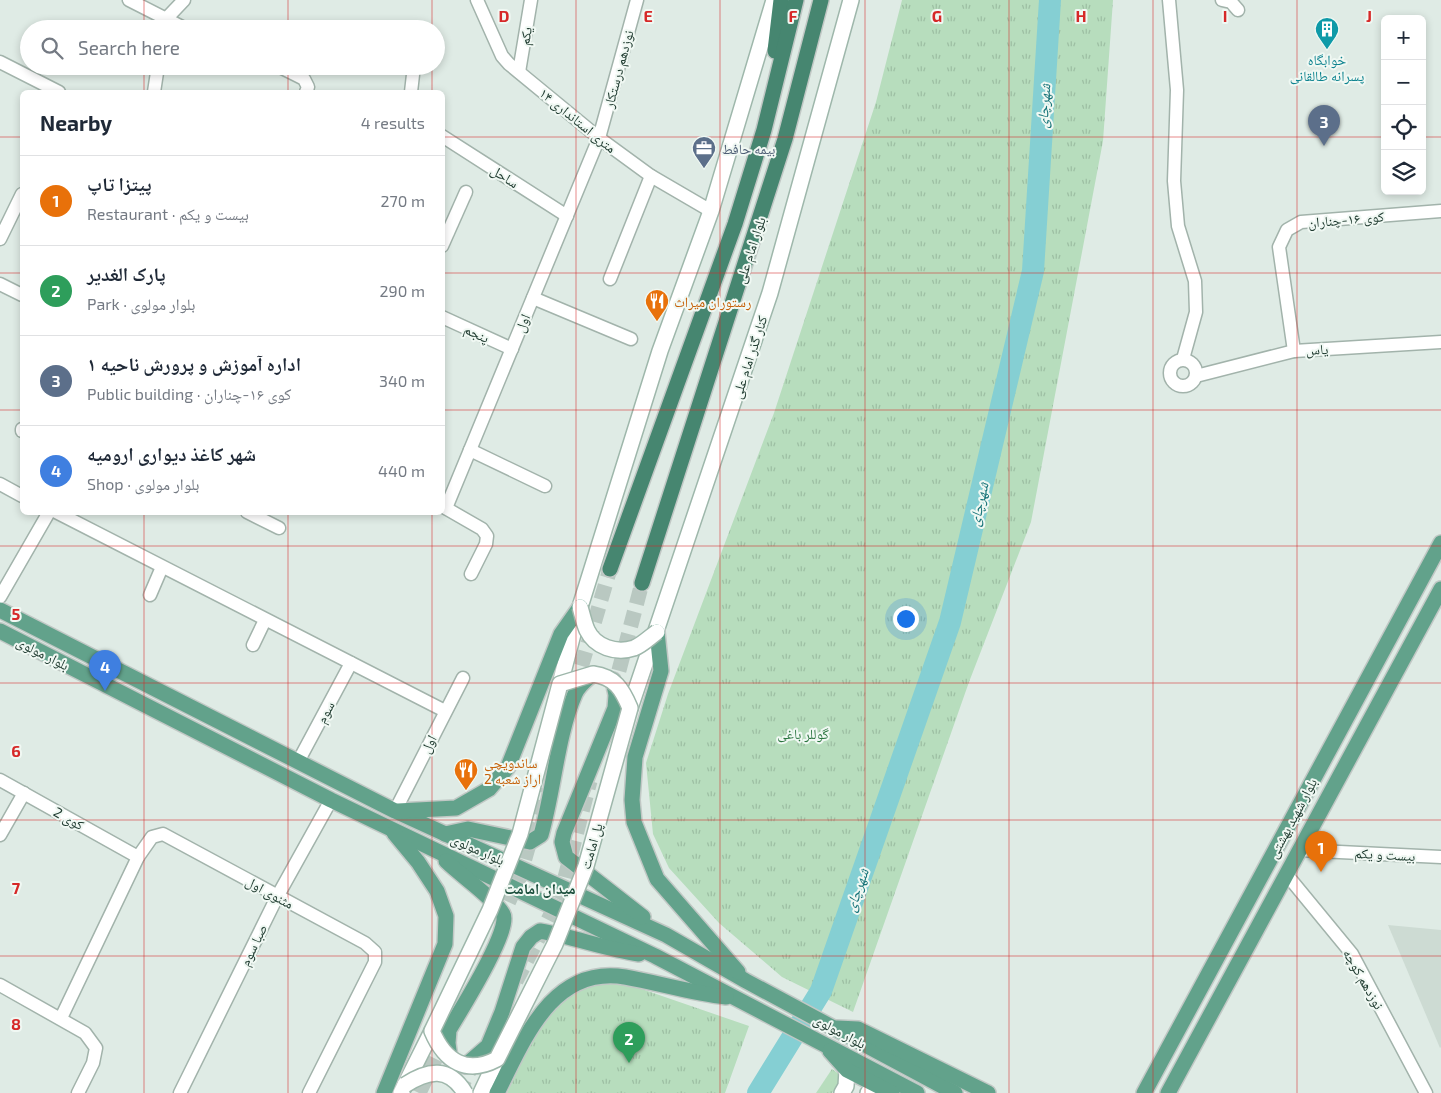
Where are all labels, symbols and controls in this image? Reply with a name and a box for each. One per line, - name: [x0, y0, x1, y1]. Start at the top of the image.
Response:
- text: D: [499, 6, 510, 25]
- text: E: [643, 6, 653, 25]
- text: F: [789, 6, 798, 25]
- text: G: [932, 6, 942, 25]
- text: H: [1075, 6, 1087, 25]
- text: I: [1223, 6, 1227, 25]
- text: J: [1366, 6, 1372, 25]
- map controls: [1381, 15, 1426, 195]
- button: +: [1381, 15, 1426, 60]
- building icon: خوابگاه پسرانه طالقانی: [1314, 16, 1340, 50]
- search box: [20, 20, 445, 75]
- street label: یکم: [515, 25, 537, 47]
- street label: نوزدهم درستکار: [599, 28, 639, 111]
- icon: search: [38, 34, 66, 62]
- text: Search here: [78, 36, 180, 59]
- place label: خوابگاه پسرانه طالقانی: [1290, 51, 1364, 85]
- button: −: [1381, 60, 1426, 105]
- water label: شهرچای: [1032, 83, 1055, 129]
- street label: ۱۴ متری استانداری: [536, 84, 620, 157]
- pin: 3: [1308, 105, 1340, 146]
- button: locate: [1381, 105, 1426, 150]
- text: Nearby: [40, 110, 112, 135]
- text: 4 results: [361, 113, 425, 132]
- office icon: بیمه حافط: [691, 135, 717, 169]
- place label: بیمه حافط: [722, 140, 775, 157]
- button: layers: [1381, 150, 1426, 195]
- street label: ساحل: [487, 161, 522, 192]
- text: پیتزا تاپ: [87, 172, 152, 195]
- text: 1: [53, 191, 59, 210]
- text: 270 m: [381, 191, 425, 210]
- text: Restaurant · بیست و یکم: [87, 204, 249, 223]
- street label: کوی ۱۶-چناران: [1307, 207, 1385, 232]
- street label: بلوار امام علی: [731, 214, 771, 286]
- text: پارک الغدیر: [87, 262, 166, 285]
- text: 2: [51, 281, 61, 300]
- text: 290 m: [380, 281, 425, 300]
- restaurant icon: رستوران میراث: [644, 288, 670, 322]
- place label: رستوران میراث: [674, 293, 752, 311]
- text: Park · بلوار مولوی: [87, 294, 195, 313]
- street label: اول: [511, 311, 534, 335]
- street label: کنار گذر امام علی: [728, 313, 772, 401]
- street label: پنجم: [461, 320, 492, 348]
- street label: یاس: [1305, 340, 1329, 359]
- text: اداره آموزش و پرورش ناحیه ۱: [87, 352, 301, 375]
- text: 3: [51, 371, 61, 390]
- text: 340 m: [379, 371, 425, 390]
- text: Public building · کوی ۱۶-چناران: [87, 384, 291, 403]
- text: شهر کاغذ دیواری ارومیه: [87, 442, 256, 465]
- text: 4: [51, 461, 61, 480]
- text: 440 m: [378, 461, 425, 480]
- text: Shop · بلوار مولوی: [87, 474, 199, 493]
- water label: شهرچای: [964, 480, 993, 528]
- text: 5: [12, 604, 21, 623]
- your location: [893, 606, 919, 632]
- street label: بلوار مولوی: [13, 633, 72, 674]
- pin: 4: [89, 650, 121, 691]
- street label: سوم: [312, 698, 340, 727]
- park label: گوللر باغی: [777, 725, 829, 743]
- street label: اول: [416, 732, 441, 756]
- text: 6: [11, 741, 21, 760]
- place label: ساندویچی اراز شعبه 2: [484, 754, 541, 788]
- restaurant icon: ساندویچی اراز شعبه 2: [453, 757, 479, 791]
- street label: بلوار شهید بهشتی: [1264, 775, 1321, 861]
- street label: کوی 2: [50, 803, 87, 834]
- street label: پل امامت: [576, 821, 607, 871]
- street label: بلوار مولوی: [448, 830, 508, 869]
- pin: 1: [1305, 831, 1337, 872]
- street label: بیست و یکم: [1354, 844, 1416, 866]
- water label: شهرچای: [840, 866, 873, 914]
- street label: مثنوی اول: [243, 872, 297, 913]
- text: 7: [12, 878, 21, 897]
- district label: میدان امامت: [504, 879, 576, 898]
- street label: صبا سوم: [236, 921, 272, 970]
- street label: نوزدهم کوچه: [1338, 946, 1388, 1013]
- street label: بلوار مولوی: [810, 1010, 869, 1053]
- text: 8: [11, 1014, 21, 1033]
- pin: 2: [613, 1022, 645, 1063]

